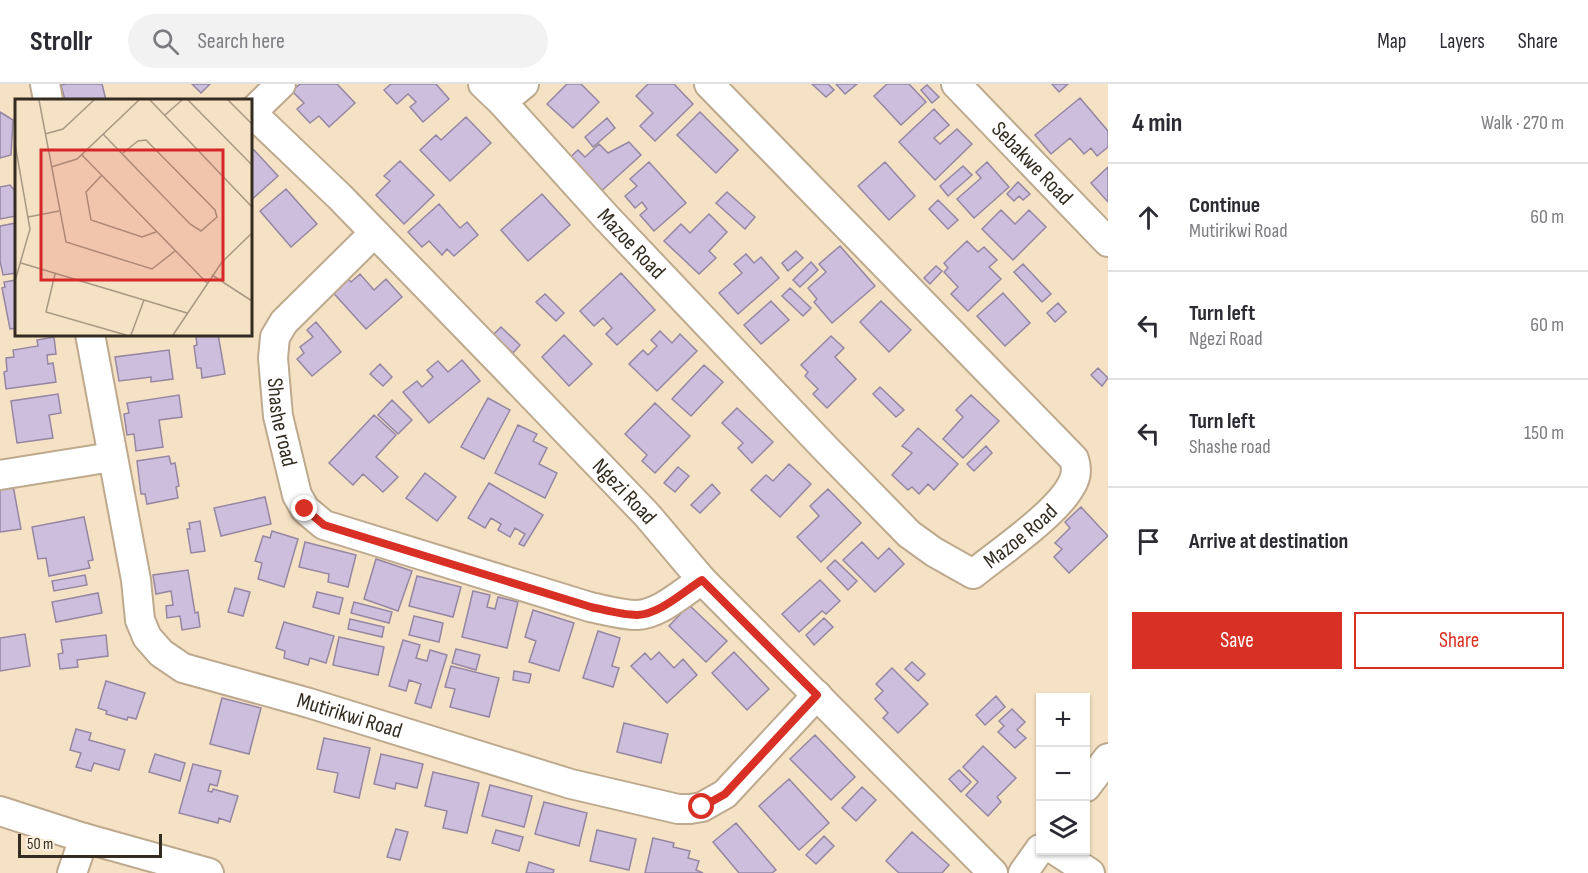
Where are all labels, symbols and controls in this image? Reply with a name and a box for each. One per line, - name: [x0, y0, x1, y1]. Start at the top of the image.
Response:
- search box: [128, 14, 548, 68]
- text: Strollr: [30, 25, 92, 58]
- icon: search: [149, 25, 182, 58]
- text: Search here: [197, 28, 285, 55]
- text: Map: [1377, 29, 1406, 54]
- text: Layers: [1439, 29, 1485, 54]
- text: Share: [1518, 29, 1558, 54]
- inset map: [15, 99, 252, 336]
- text: 4 min: [1132, 108, 1182, 139]
- text: Walk · 270 m: [1481, 111, 1564, 135]
- street label: Sebakwe Road: [986, 116, 1079, 211]
- text: Continue: [1189, 192, 1260, 219]
- icon: ahead: [1132, 201, 1165, 234]
- street label: Mazoe Road: [591, 203, 671, 285]
- text: 60 m: [1530, 205, 1564, 229]
- text: Mutirikwi Road: [1189, 219, 1288, 243]
- text: Turn left: [1189, 300, 1255, 327]
- icon: left: [1132, 309, 1165, 342]
- text: 60 m: [1530, 313, 1564, 337]
- text: Ngezi Road: [1189, 327, 1263, 351]
- street label: Shashe road: [261, 377, 303, 469]
- text: Turn left: [1189, 408, 1255, 435]
- icon: left: [1132, 417, 1165, 450]
- text: 150 m: [1524, 421, 1564, 445]
- text: Shashe road: [1189, 435, 1271, 459]
- street label: Ngezi Road: [587, 453, 662, 530]
- route end: [291, 495, 317, 521]
- street label: Mazoe Road: [978, 498, 1063, 574]
- icon: arrive: [1132, 525, 1165, 558]
- text: Arrive at destination: [1189, 528, 1348, 555]
- button: Save: [1132, 612, 1342, 669]
- button: Share: [1354, 612, 1564, 669]
- street label: Mutirikwi Road: [294, 687, 405, 744]
- map controls: [1036, 693, 1090, 855]
- button: +: [1036, 693, 1090, 747]
- button: −: [1036, 747, 1090, 801]
- route start: [688, 793, 714, 819]
- button: layers: [1036, 801, 1090, 855]
- scale bar: [18, 831, 162, 858]
- text: 50 m: [27, 835, 53, 854]

